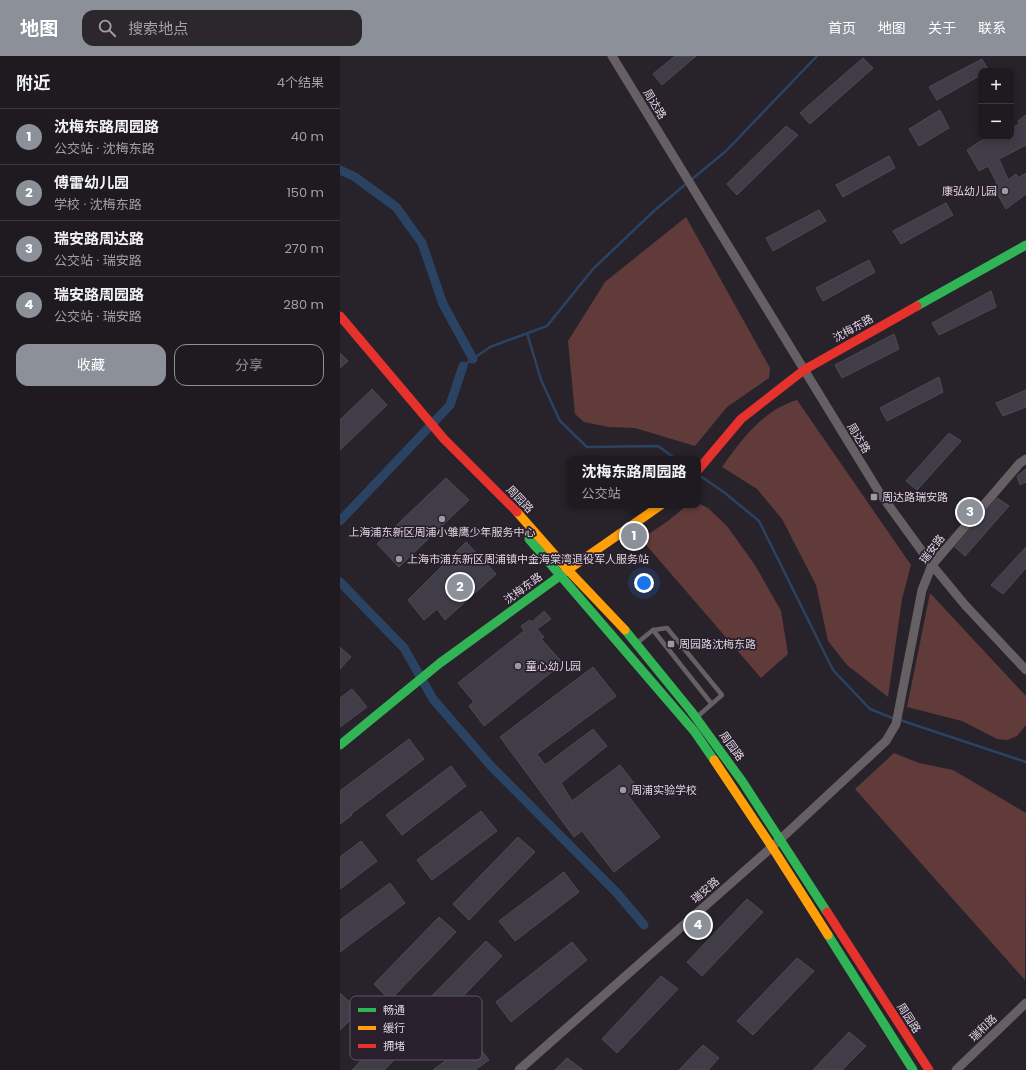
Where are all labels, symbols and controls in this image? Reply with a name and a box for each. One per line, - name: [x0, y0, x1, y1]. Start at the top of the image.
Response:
- search box: [82, 10, 362, 46]
- text: 地图: [20, 15, 58, 42]
- icon: search: [96, 17, 118, 39]
- text: 搜索地点: [128, 18, 188, 39]
- text: 首页: [828, 18, 856, 38]
- text: 地图: [878, 18, 906, 38]
- text: 关于: [928, 18, 956, 38]
- text: 联系: [978, 18, 1006, 38]
- map controls: [978, 68, 1014, 140]
- button: +: [978, 68, 1014, 104]
- text: 附近: [16, 71, 50, 95]
- text: 4个结果: [277, 73, 324, 92]
- street label: 周达路: [640, 86, 670, 122]
- button: −: [978, 104, 1014, 140]
- text: 沈梅东路周园路: [54, 116, 159, 137]
- text: 1: [27, 127, 31, 146]
- text: 40 m: [291, 127, 324, 146]
- text: 公交站 · 沈梅东路: [54, 139, 155, 158]
- text: 傅雷幼儿园: [54, 172, 129, 193]
- text: 2: [25, 183, 33, 202]
- text: 150 m: [287, 183, 324, 202]
- place label: 康弘幼儿园: [942, 183, 997, 199]
- marker: 康弘幼儿园: [1000, 186, 1010, 196]
- text: 学校 · 沈梅东路: [54, 195, 142, 214]
- text: 瑞安路周达路: [54, 228, 144, 249]
- text: 3: [25, 239, 33, 258]
- text: 270 m: [284, 239, 324, 258]
- text: 公交站 · 瑞安路: [54, 251, 142, 270]
- text: 瑞安路周园路: [54, 284, 144, 305]
- text: 4: [25, 295, 33, 314]
- text: 280 m: [283, 295, 324, 314]
- text: 公交站 · 瑞安路: [54, 307, 142, 326]
- street label: 沈梅东路: [830, 310, 876, 346]
- button: 收藏: [16, 344, 166, 386]
- button: 分享: [174, 344, 324, 386]
- street label: 周达路: [844, 420, 874, 456]
- popup: [567, 456, 701, 508]
- text: 沈梅东路周园路: [581, 461, 687, 482]
- street label: 周园路: [503, 482, 537, 516]
- text: 公交站: [581, 484, 621, 503]
- place label: 周达路瑞安路: [882, 489, 948, 505]
- marker: 周达路瑞安路: [869, 492, 879, 502]
- pin: 3: [957, 497, 983, 527]
- marker: 上海浦东新区周浦小雏鹰少年服务中心: [437, 514, 447, 524]
- pin: 1: [621, 521, 647, 551]
- place label: 上海浦东新区周浦小雏鹰少年服务中心: [349, 524, 536, 540]
- street label: 瑞安路: [916, 531, 948, 567]
- place label: 上海市浦东新区周浦镇中金海棠湾退役军人服务站: [407, 551, 649, 567]
- marker: 上海市浦东新区周浦镇中金海棠湾退役军人服务站: [394, 554, 404, 564]
- street label: 沈梅东路: [500, 569, 546, 607]
- pin: 2: [447, 572, 473, 602]
- your location: [634, 573, 654, 593]
- place label: 周园路沈梅东路: [679, 636, 756, 652]
- marker: 周园路沈梅东路: [666, 639, 676, 649]
- place label: 童心幼儿园: [526, 658, 581, 674]
- marker: 童心幼儿园: [513, 661, 523, 671]
- street label: 周园路: [716, 728, 748, 764]
- place label: 周浦实验学校: [631, 782, 697, 798]
- marker: 周浦实验学校: [618, 785, 628, 795]
- street label: 瑞安路: [687, 873, 723, 907]
- pin: 4: [685, 910, 711, 940]
- legend: [350, 996, 482, 1060]
- street label: 周园路: [893, 1000, 925, 1036]
- text: 畅通: [383, 1002, 405, 1018]
- street label: 瑞和路: [966, 1011, 1000, 1045]
- text: 缓行: [383, 1020, 405, 1036]
- text: 拥堵: [383, 1038, 405, 1054]

